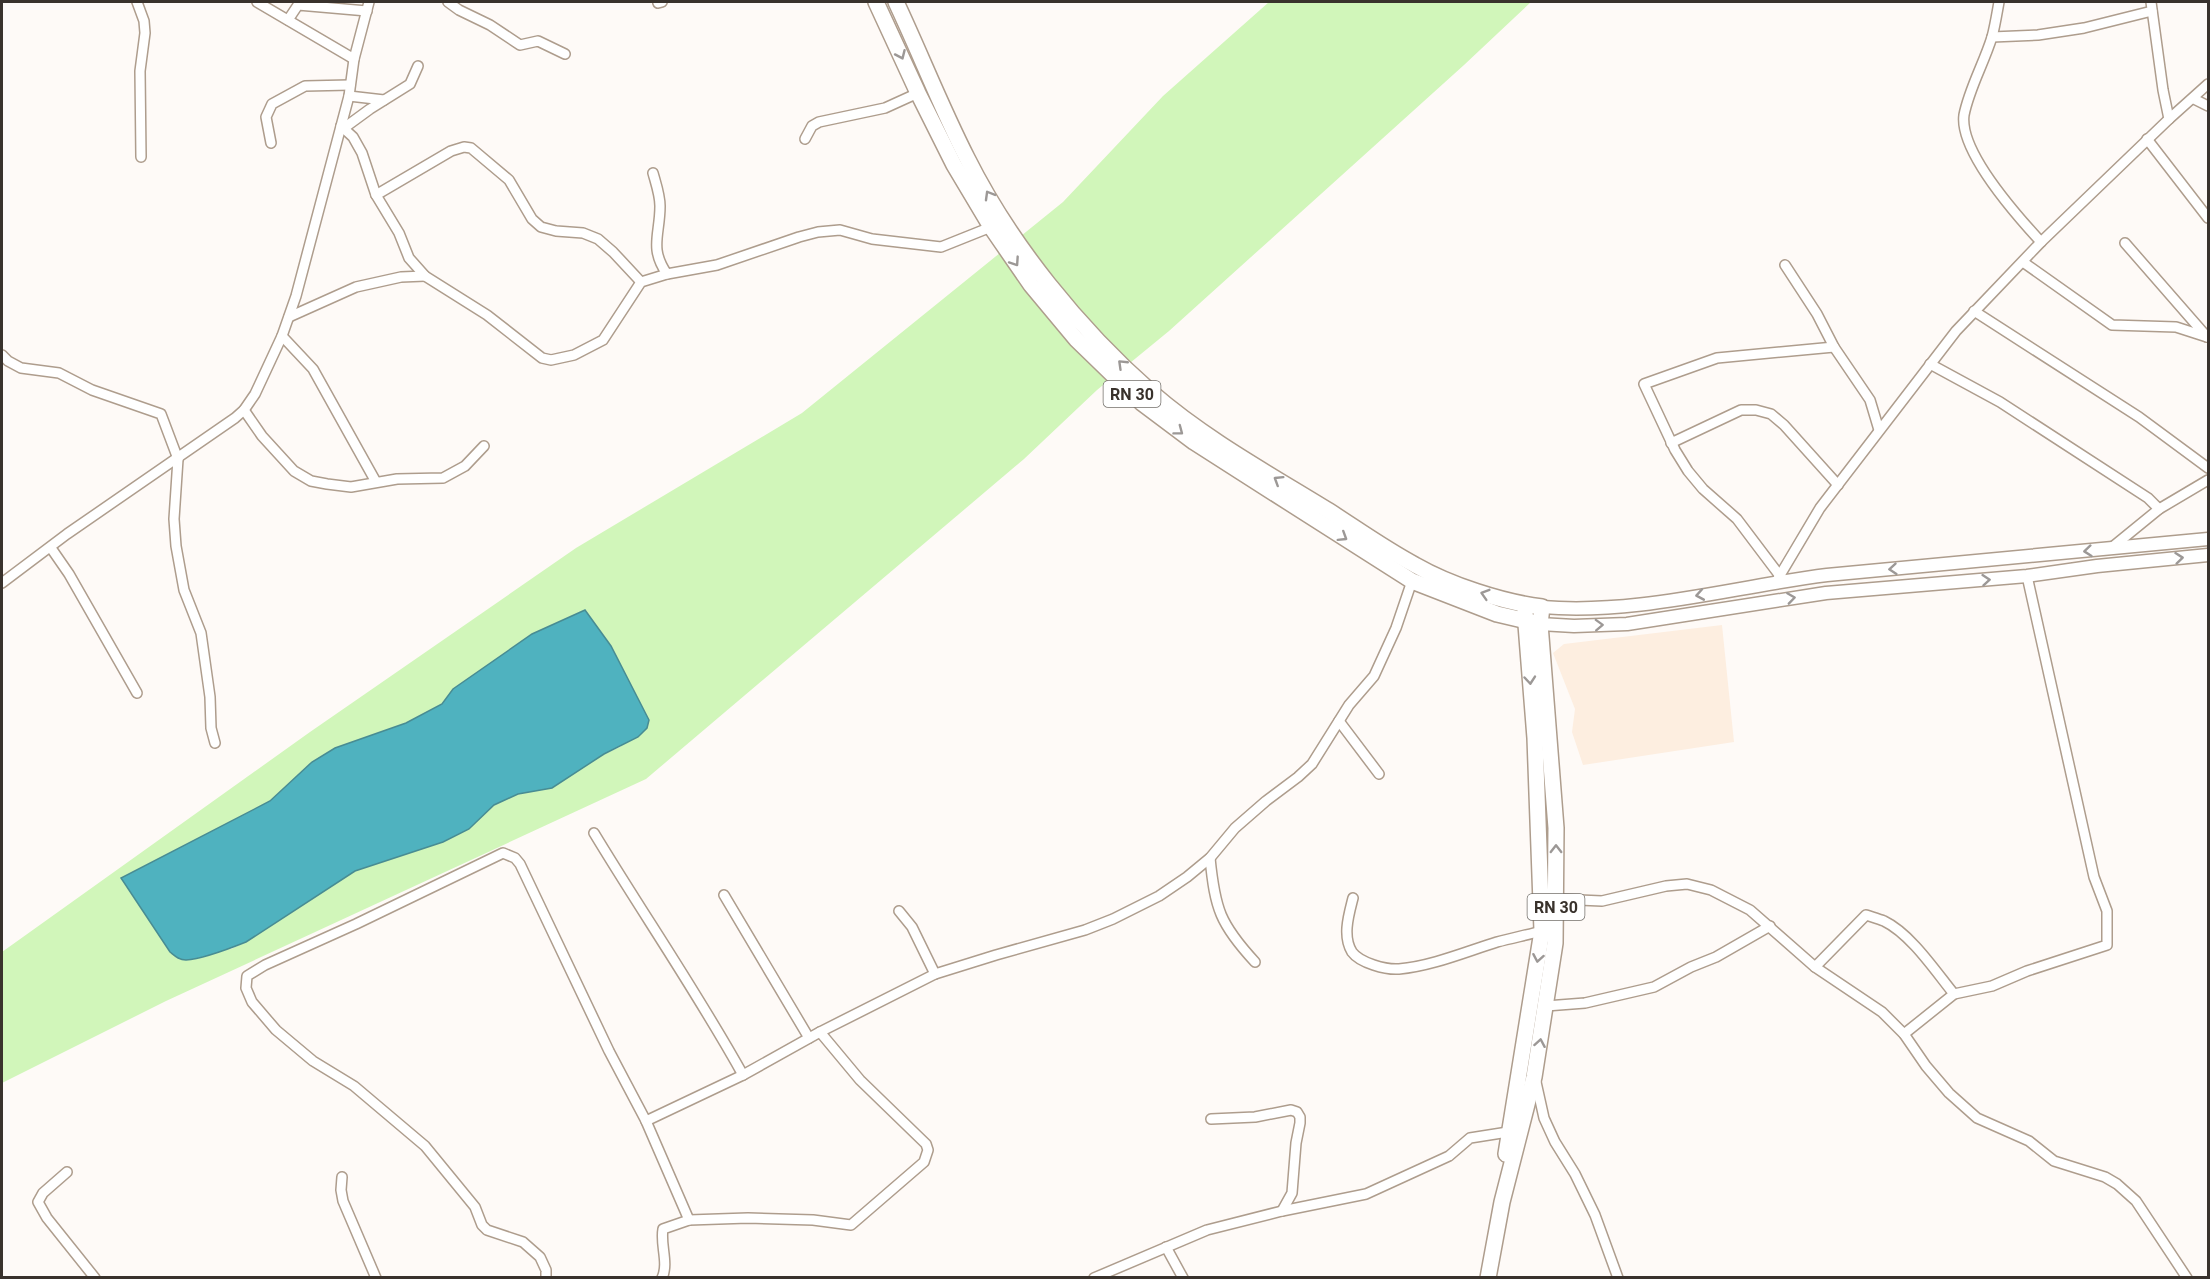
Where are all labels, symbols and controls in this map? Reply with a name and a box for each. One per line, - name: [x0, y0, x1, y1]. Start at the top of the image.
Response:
- one-way arrow: [893, 48, 905, 59]
- one-way arrow: [984, 191, 996, 201]
- one-way arrow: [1008, 255, 1019, 266]
- one-way arrow: [1119, 360, 1129, 371]
- road number: RN 30: [1104, 381, 1160, 407]
- one-way arrow: [1173, 424, 1184, 435]
- one-way arrow: [1274, 476, 1284, 488]
- one-way arrow: [1336, 530, 1347, 541]
- one-way arrow: [2083, 544, 2092, 557]
- one-way arrow: [2175, 552, 2184, 565]
- one-way arrow: [1889, 562, 1898, 575]
- one-way arrow: [1981, 574, 1990, 587]
- one-way arrow: [1696, 588, 1706, 601]
- one-way arrow: [1480, 589, 1491, 601]
- one-way arrow: [1787, 592, 1796, 604]
- one-way arrow: [1594, 618, 1603, 631]
- one-way arrow: [1523, 675, 1536, 684]
- one-way arrow: [1550, 845, 1562, 854]
- road number: RN 30: [1528, 894, 1584, 920]
- one-way arrow: [1532, 953, 1544, 963]
- one-way arrow: [1533, 1038, 1546, 1048]

